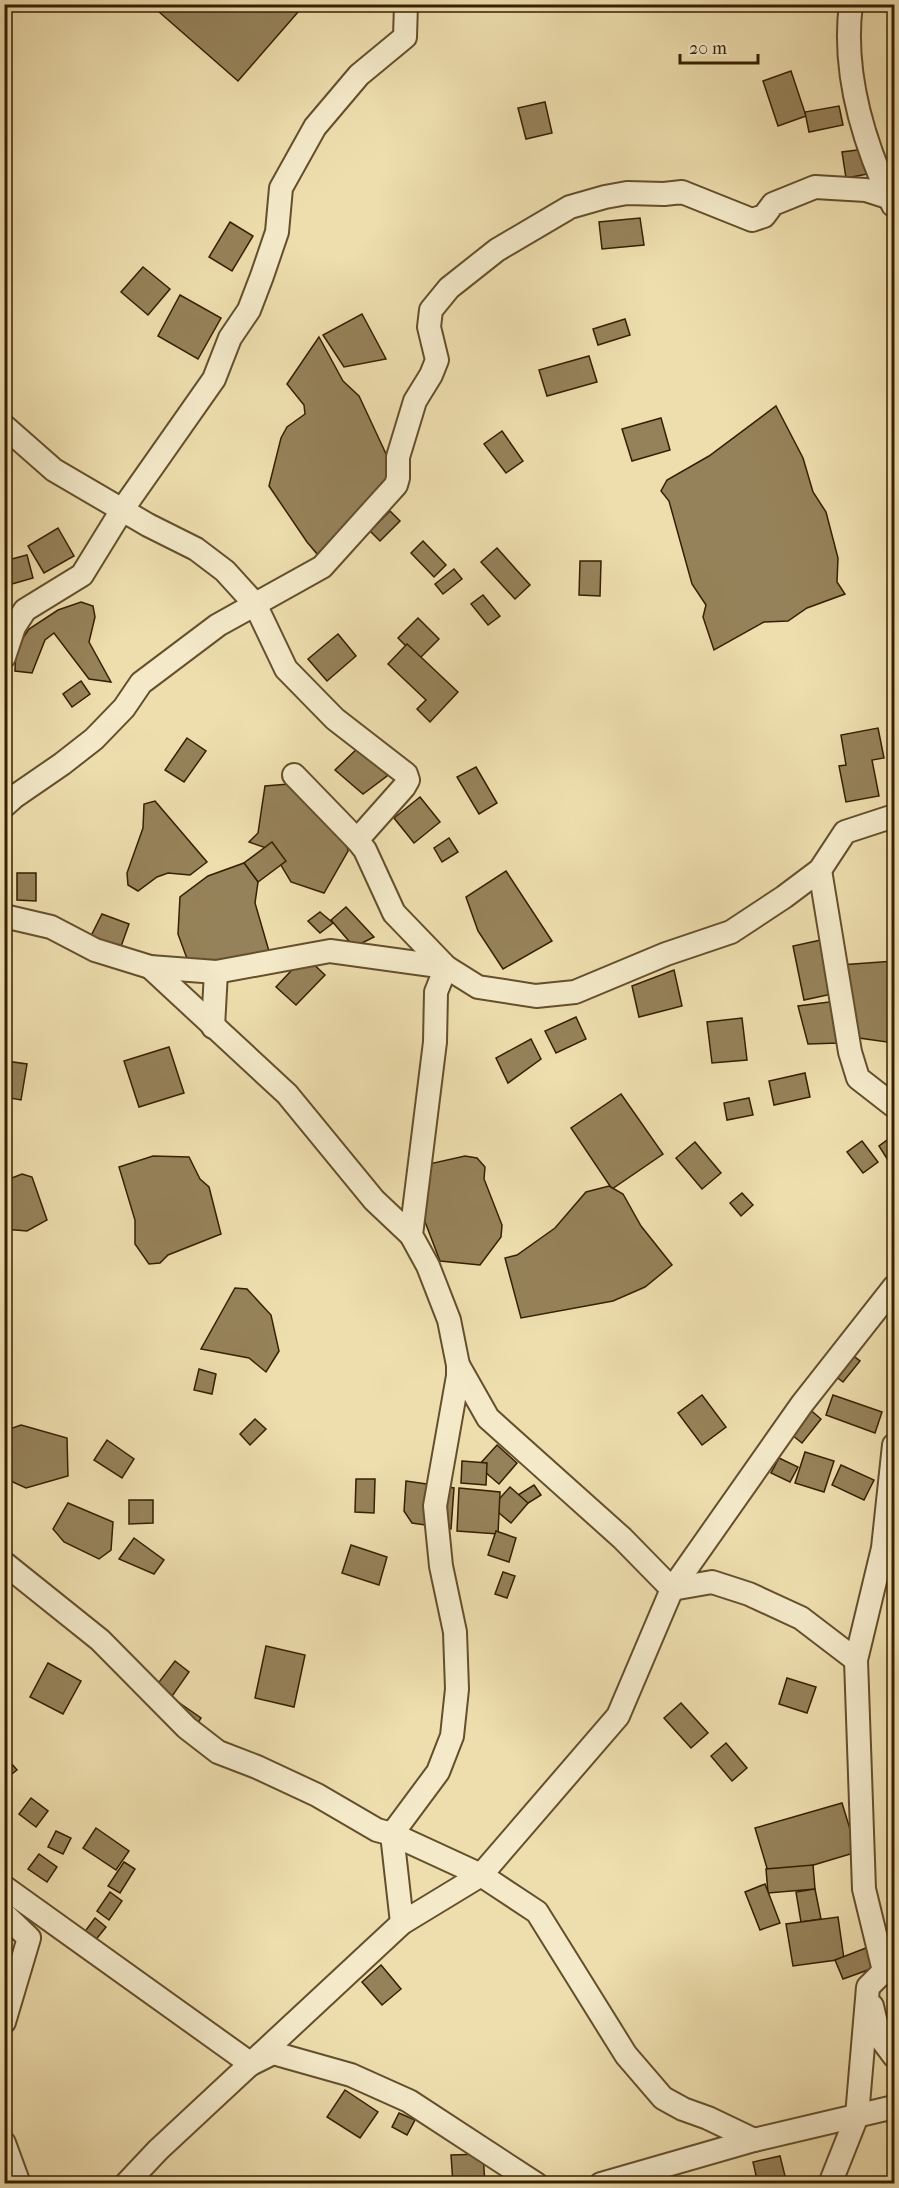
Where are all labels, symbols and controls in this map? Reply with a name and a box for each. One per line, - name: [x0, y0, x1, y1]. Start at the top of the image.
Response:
- scale bar: [680, 27, 758, 65]
- text: 20 m: [689, 38, 727, 59]

